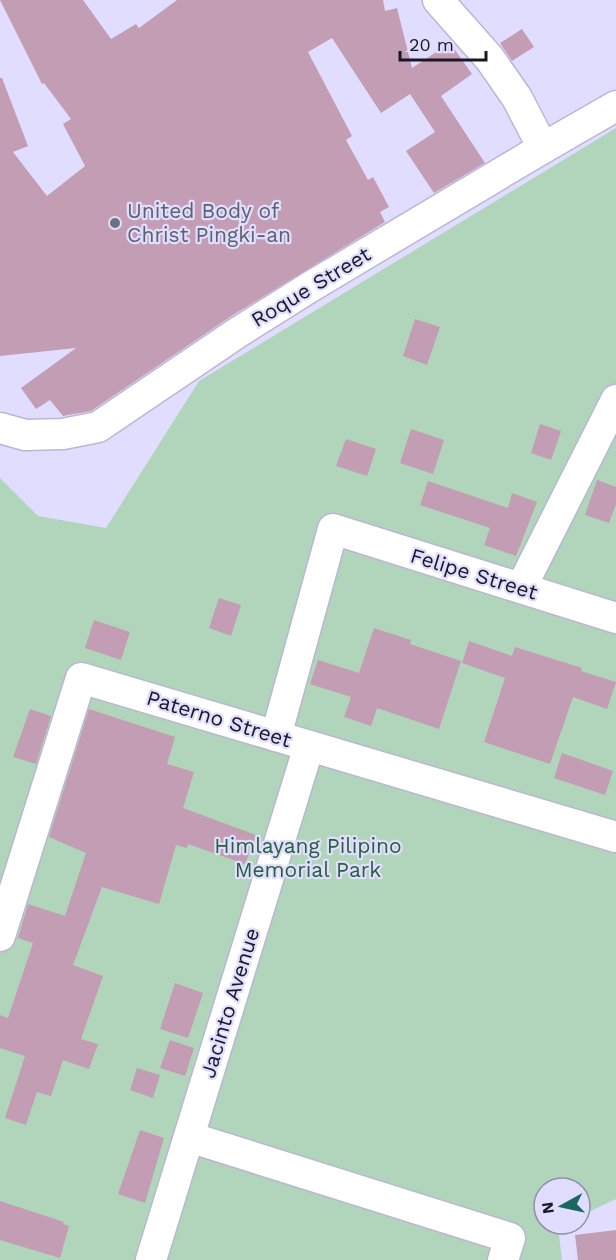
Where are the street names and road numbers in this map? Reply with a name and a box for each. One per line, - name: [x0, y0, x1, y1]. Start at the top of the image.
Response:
- street label: Roque Street: [247, 241, 375, 332]
- street label: Felipe Street: [408, 542, 541, 605]
- street label: Paterno Street: [144, 685, 295, 752]
- street label: Jacinto Avenue: [195, 925, 264, 1081]

